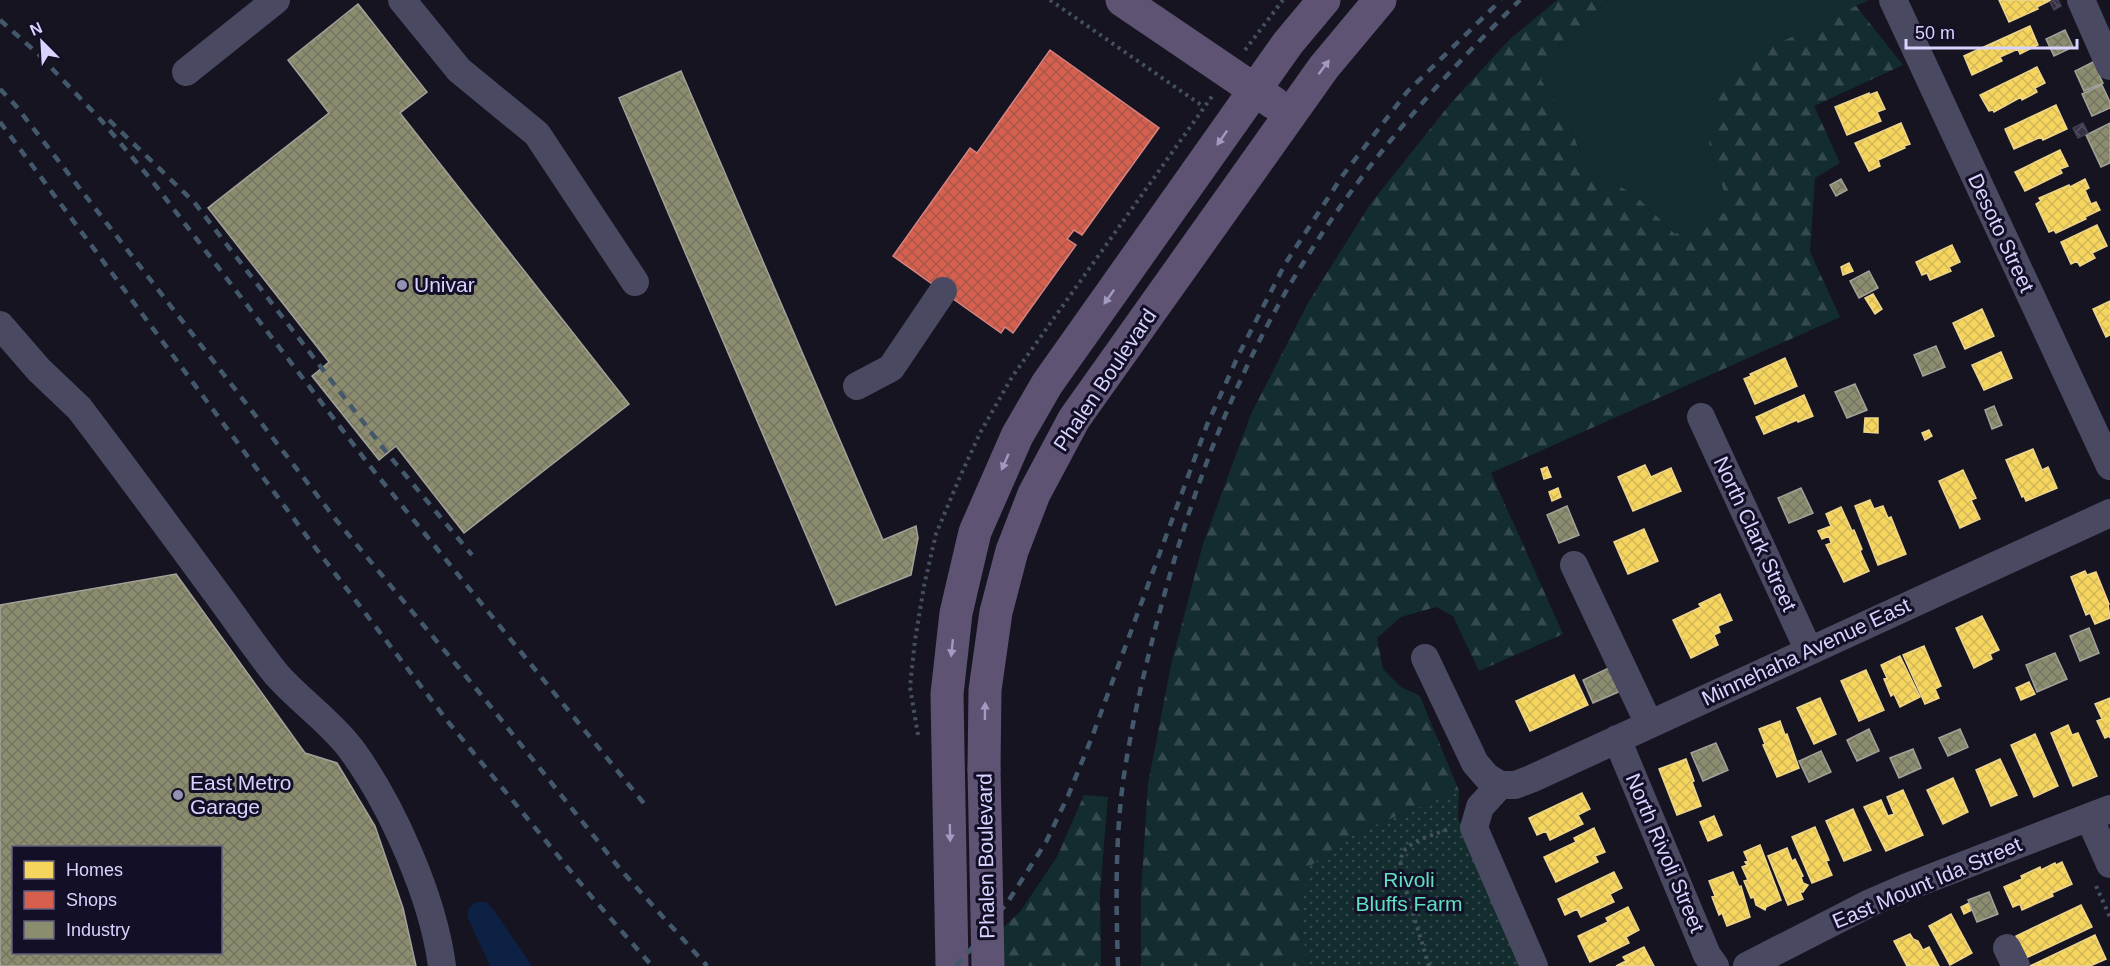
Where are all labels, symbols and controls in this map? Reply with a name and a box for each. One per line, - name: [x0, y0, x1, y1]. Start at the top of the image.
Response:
- north arrow: [12, 12, 72, 72]
- scale bar: [1906, 12, 2077, 50]
- text: N: [27, 19, 45, 39]
- text: 50 m: [1915, 23, 1955, 43]
- one-way arrow: [1318, 59, 1330, 74]
- one-way arrow: [1216, 129, 1228, 145]
- street label: Desoto Street: [1964, 170, 2039, 296]
- place label: Univar: [414, 273, 475, 296]
- marker: Univar: [395, 278, 409, 292]
- one-way arrow: [1103, 288, 1115, 304]
- street label: Phalen Boulevard: [1049, 305, 1160, 455]
- one-way arrow: [1001, 453, 1010, 470]
- street label: North Clark Street: [1710, 453, 1801, 615]
- street label: Minnehaha Avenue East: [1698, 593, 1914, 710]
- one-way arrow: [947, 638, 957, 657]
- one-way arrow: [980, 701, 990, 720]
- street label: North Rivoli Street: [1622, 770, 1709, 936]
- place label: East Metro Garage: [190, 771, 292, 818]
- street label: Phalen Boulevard: [973, 773, 998, 939]
- marker: East Metro Garage: [171, 788, 185, 802]
- one-way arrow: [945, 823, 954, 842]
- street label: East Mount Ida Street: [1829, 832, 2025, 933]
- legend: [12, 846, 222, 954]
- text: Homes: [66, 860, 123, 880]
- park label: Rivoli Bluffs Farm: [1356, 868, 1462, 915]
- text: Shops: [66, 890, 117, 910]
- text: Industry: [66, 920, 130, 940]

